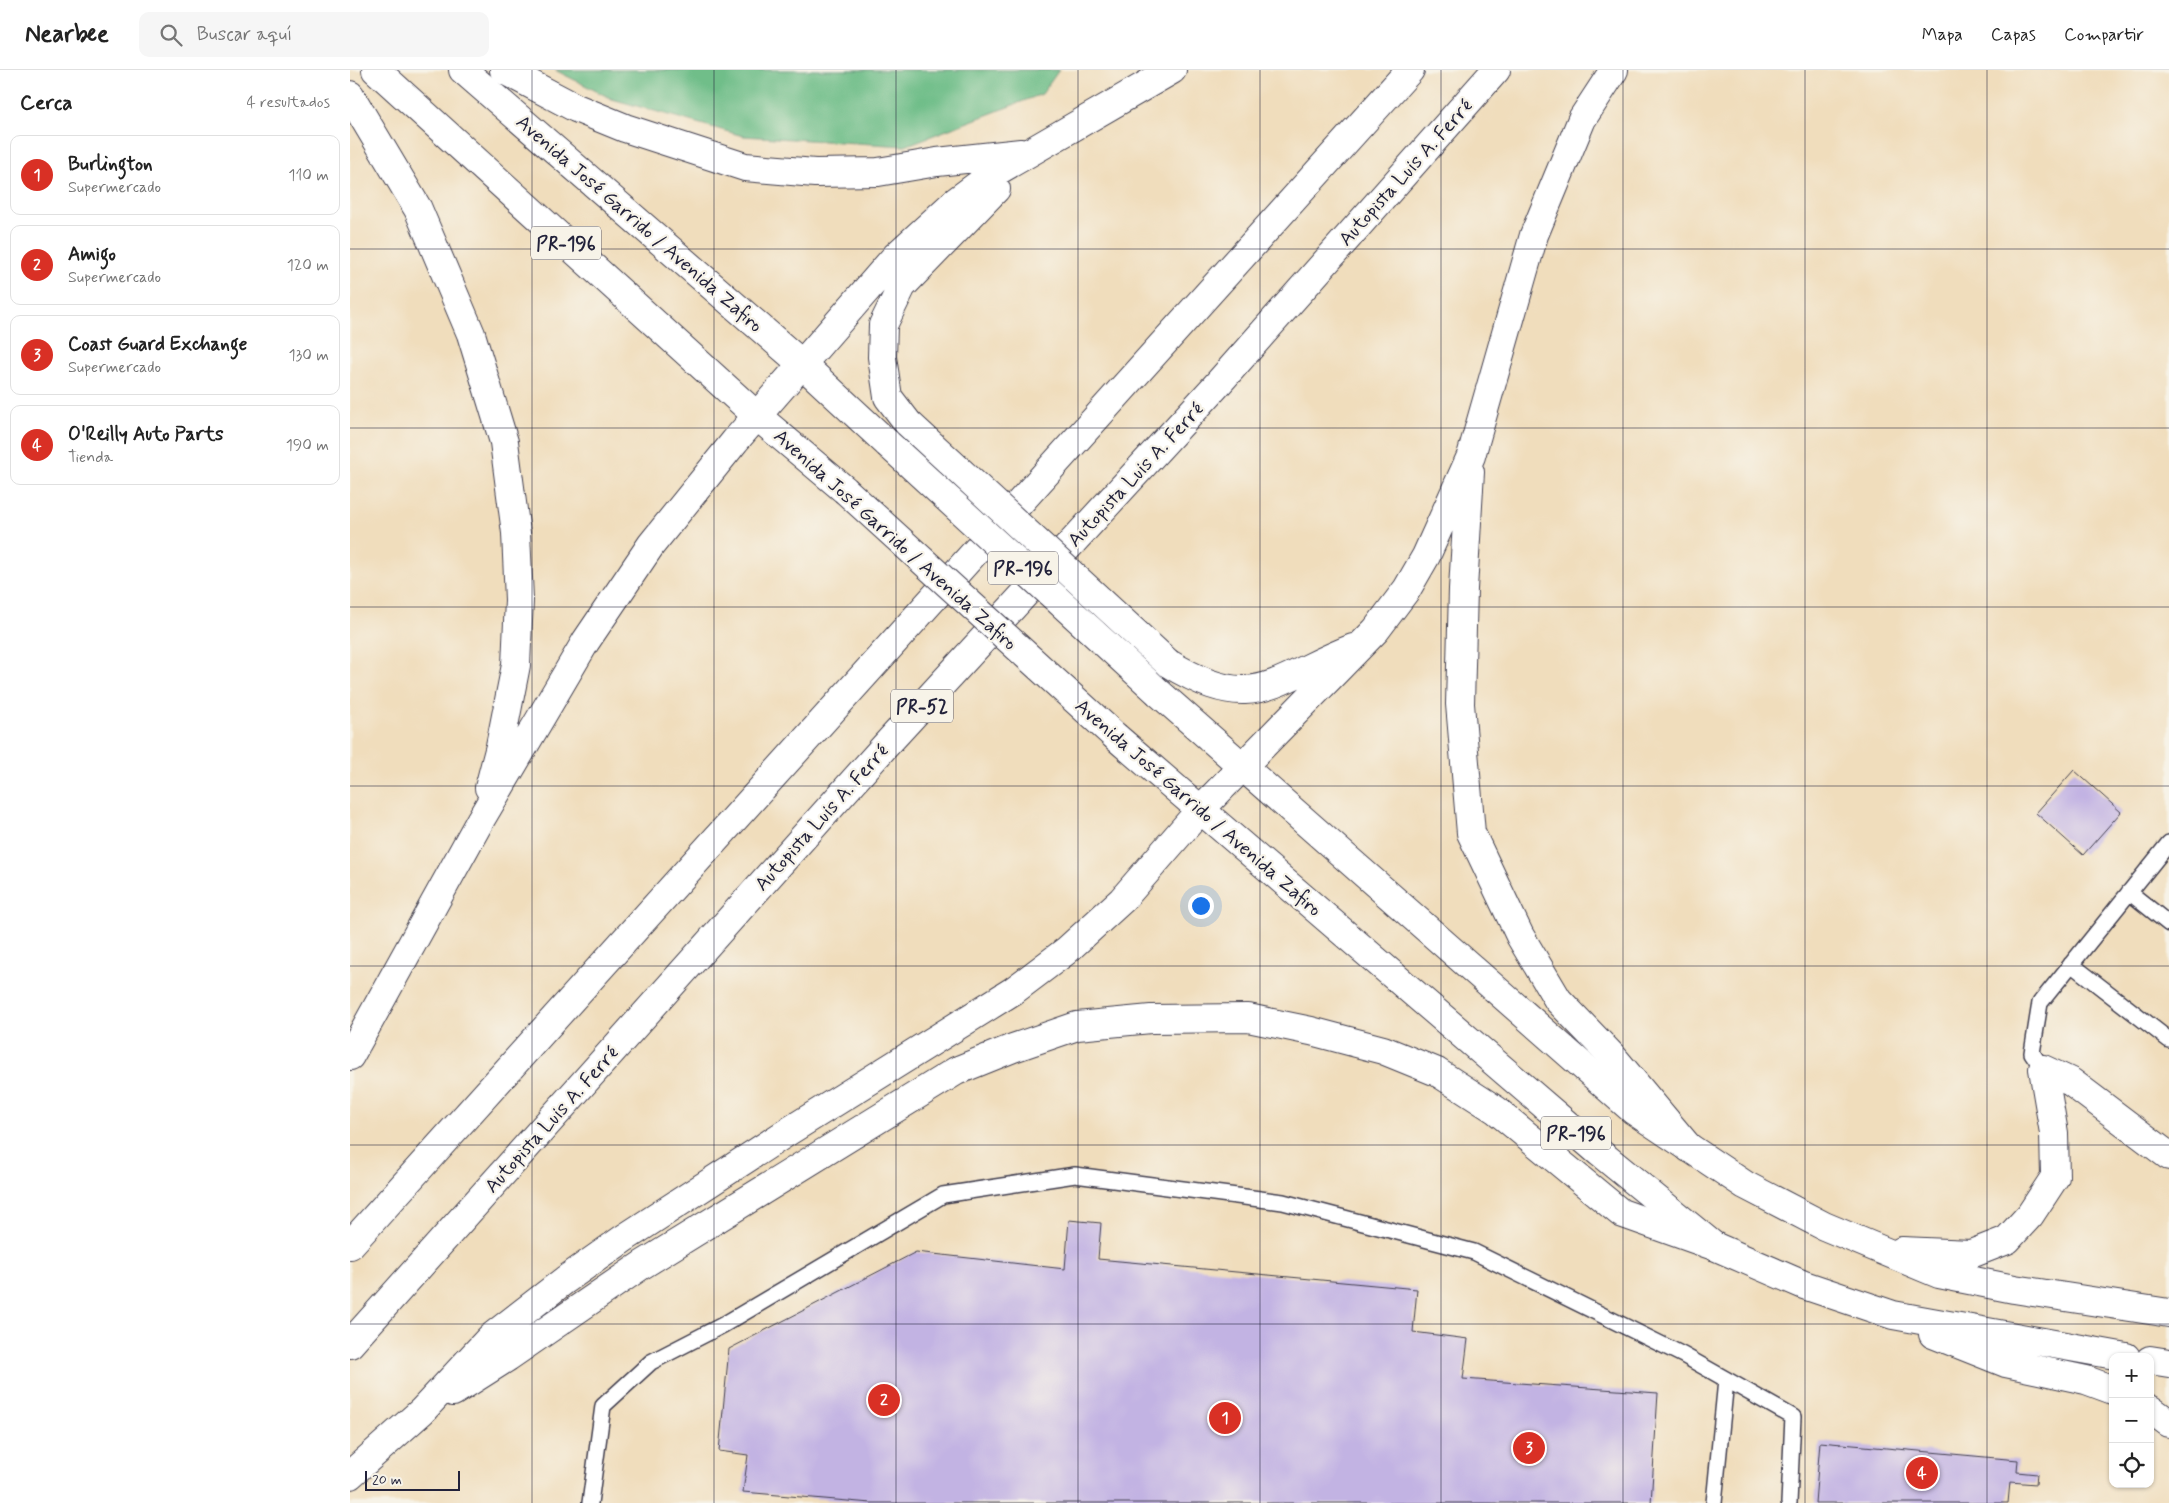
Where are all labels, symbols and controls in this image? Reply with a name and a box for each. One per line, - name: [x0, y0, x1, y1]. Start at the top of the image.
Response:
- search box: [139, 12, 489, 57]
- text: Nearbee: [25, 19, 109, 50]
- icon: search: [157, 21, 185, 49]
- text: Buscar aquí: [197, 22, 292, 47]
- text: Mapa: [1922, 23, 1963, 47]
- text: Capas: [1991, 23, 2036, 47]
- text: Compartir: [2064, 23, 2144, 47]
- text: Cerca: [20, 89, 73, 117]
- text: 4 resultados: [246, 92, 330, 113]
- street label: Autopista Luis A. Ferré: [1333, 94, 1479, 252]
- street label: Avenida José Garrido / Avenida Zafiro: [510, 109, 768, 339]
- text: Burlington: [68, 152, 153, 177]
- text: 1: [33, 165, 41, 186]
- text: 110 m: [288, 165, 329, 186]
- text: Supermercado: [68, 177, 161, 198]
- road number: PR-196: [531, 226, 601, 260]
- text: Amigo: [68, 242, 116, 267]
- text: 2: [33, 255, 41, 276]
- text: 120 m: [287, 255, 329, 276]
- text: Supermercado: [68, 267, 161, 288]
- text: Coast Guard Exchange: [68, 332, 247, 357]
- text: 3: [33, 345, 41, 366]
- text: 130 m: [288, 345, 329, 366]
- text: Supermercado: [68, 357, 161, 378]
- street label: Autopista Luis A. Ferré: [1062, 397, 1211, 553]
- text: O'Reilly Auto Parts: [68, 422, 223, 447]
- street label: Avenida José Garrido / Avenida Zafiro: [767, 423, 1023, 657]
- text: 4: [32, 435, 42, 456]
- text: 190 m: [286, 435, 329, 456]
- text: Tienda: [68, 447, 113, 468]
- road number: PR-196: [988, 552, 1058, 584]
- road number: PR-52: [891, 690, 953, 722]
- street label: Avenida José Garrido / Avenida Zafiro: [1069, 693, 1327, 923]
- street label: Autopista Luis A. Ferré: [749, 739, 895, 897]
- your location: [1188, 893, 1214, 919]
- street label: Autopista Luis A. Ferré: [479, 1041, 625, 1199]
- road number: PR-196: [1541, 1116, 1611, 1150]
- map controls: [2109, 1353, 2154, 1488]
- button: +: [2109, 1353, 2154, 1398]
- pin: 2: [868, 1381, 900, 1419]
- button: −: [2109, 1398, 2154, 1443]
- pin: 1: [1209, 1399, 1241, 1437]
- pin: 3: [1513, 1429, 1545, 1467]
- button: locate: [2109, 1443, 2154, 1488]
- pin: 4: [1906, 1454, 1938, 1492]
- scale bar: [365, 1468, 460, 1491]
- text: 20 m: [372, 1471, 402, 1489]

